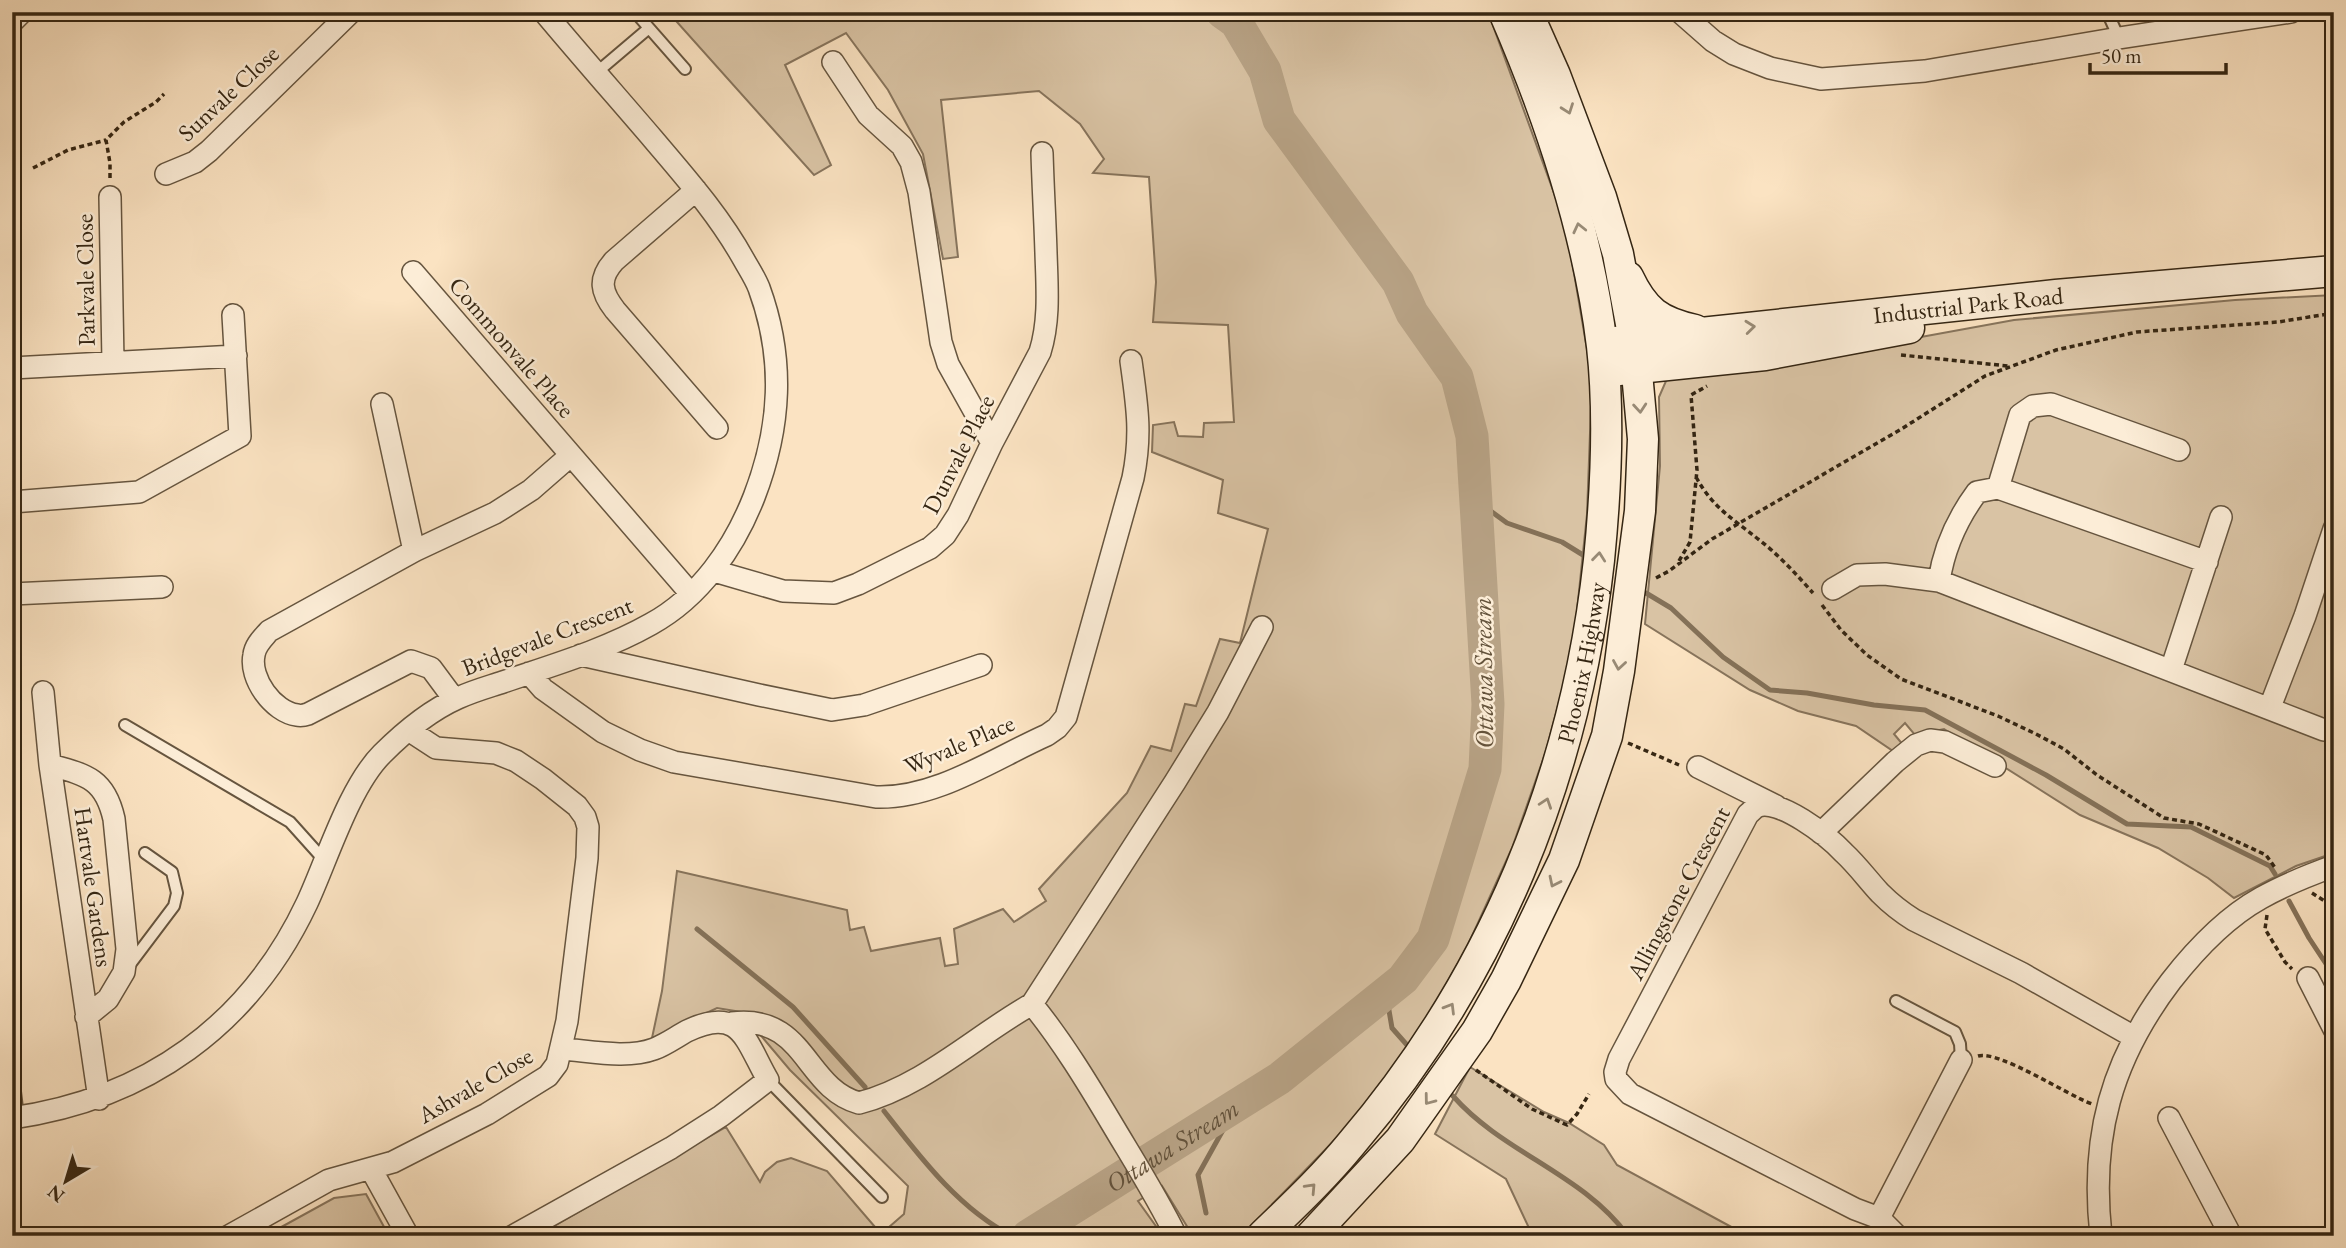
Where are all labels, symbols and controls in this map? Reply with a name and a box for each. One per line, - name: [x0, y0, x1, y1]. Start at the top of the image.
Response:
- scale bar: [2090, 32, 2227, 76]
- street label: Sunvale Close: [171, 38, 285, 148]
- text: 50 m: [2101, 42, 2142, 69]
- one-way arrow: [1560, 103, 1574, 115]
- street label: Parkvale Close: [68, 214, 102, 346]
- one-way arrow: [1573, 222, 1587, 234]
- street label: Commonvale Place: [442, 270, 582, 424]
- street label: Industrial Park Road: [1871, 279, 2065, 330]
- one-way arrow: [1745, 320, 1756, 335]
- street label: Dunvale Place: [915, 389, 1001, 519]
- one-way arrow: [1632, 403, 1647, 414]
- one-way arrow: [1591, 551, 1606, 562]
- street label: Phoenix Highway: [1549, 580, 1612, 747]
- street label: Bridgevale Crescent: [457, 589, 637, 683]
- water label: Ottawa Stream: [1465, 597, 1501, 749]
- one-way arrow: [1612, 659, 1627, 671]
- street label: Wyvale Place: [899, 707, 1019, 781]
- one-way arrow: [1538, 797, 1552, 810]
- street label: Allingstone Crescent: [1619, 800, 1737, 986]
- street label: Hartvale Gardens: [67, 805, 121, 969]
- one-way arrow: [1548, 875, 1562, 887]
- one-way arrow: [1441, 1003, 1454, 1016]
- street label: Ashvale Close: [411, 1040, 538, 1131]
- water label: Ottawa Stream: [1099, 1091, 1245, 1200]
- one-way arrow: [1425, 1092, 1438, 1105]
- north arrow: [32, 1146, 102, 1216]
- text: N: [42, 1179, 70, 1209]
- one-way arrow: [1303, 1183, 1315, 1196]

